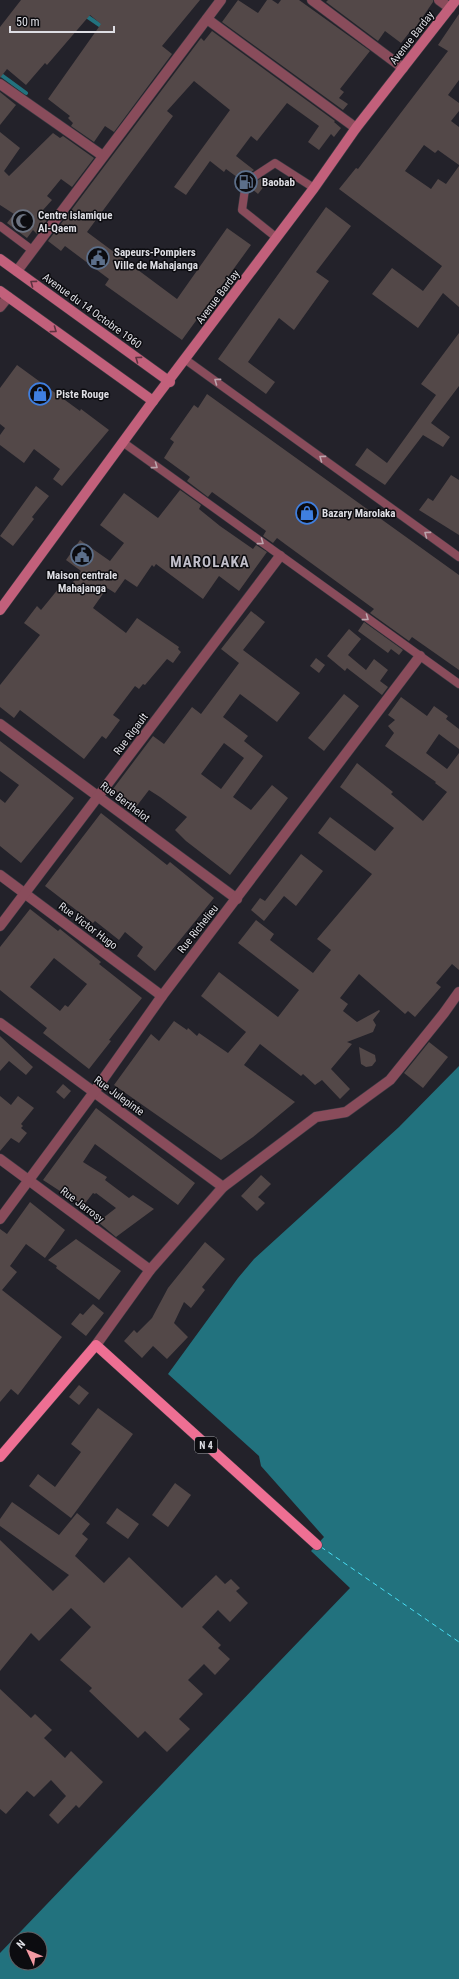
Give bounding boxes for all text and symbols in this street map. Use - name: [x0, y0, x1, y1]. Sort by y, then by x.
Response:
- scale bar: [10, 8, 114, 34]
- street label: Avenue Barday: [387, 8, 437, 67]
- text: 50 m: [16, 15, 40, 29]
- fuel station icon: Baobab: [233, 169, 259, 195]
- place label: Baobab: [262, 176, 295, 189]
- mosque icon: Centre islamique Al-Qaem: [10, 208, 36, 234]
- place label: Centre islamique Al-Qaem: [38, 209, 112, 235]
- public building icon: Sapeurs-Pompiers Ville de Mahajanga: [85, 245, 111, 271]
- place label: Sapeurs-Pompiers Ville de Mahajanga: [114, 246, 198, 272]
- street label: Avenue Barday: [194, 267, 243, 326]
- street label: Avenue du 14 Octobre 1960: [40, 271, 144, 351]
- one-way arrow: [30, 280, 37, 287]
- one-way arrow: [50, 326, 57, 333]
- one-way arrow: [136, 357, 143, 364]
- one-way arrow: [214, 379, 221, 386]
- shop icon: Piste Rouge: [27, 381, 53, 407]
- place label: Piste Rouge: [56, 388, 109, 401]
- one-way arrow: [319, 455, 326, 462]
- one-way arrow: [151, 461, 158, 468]
- shop icon: Bazary Marolaka: [294, 500, 320, 526]
- place label: Bazary Marolaka: [322, 507, 396, 520]
- one-way arrow: [425, 532, 432, 539]
- one-way arrow: [256, 537, 263, 544]
- public building icon: Maison centrale Mahajanga: [69, 542, 95, 568]
- district label: MAROLAKA: [170, 553, 250, 571]
- place label: Maison centrale Mahajanga: [47, 569, 117, 595]
- one-way arrow: [362, 613, 369, 620]
- street label: Rue Rigault: [111, 711, 151, 757]
- street label: Rue Berthelot: [98, 779, 152, 825]
- street label: Rue Victor Hugo: [56, 900, 120, 953]
- street label: Rue Richelieu: [175, 902, 221, 956]
- street label: Rue Julepinte: [91, 1073, 147, 1119]
- street label: Rue Jarrosy: [58, 1184, 107, 1226]
- road number: N 4: [195, 1437, 217, 1453]
- north arrow: [8, 1931, 48, 1971]
- text: N: [14, 1937, 28, 1951]

